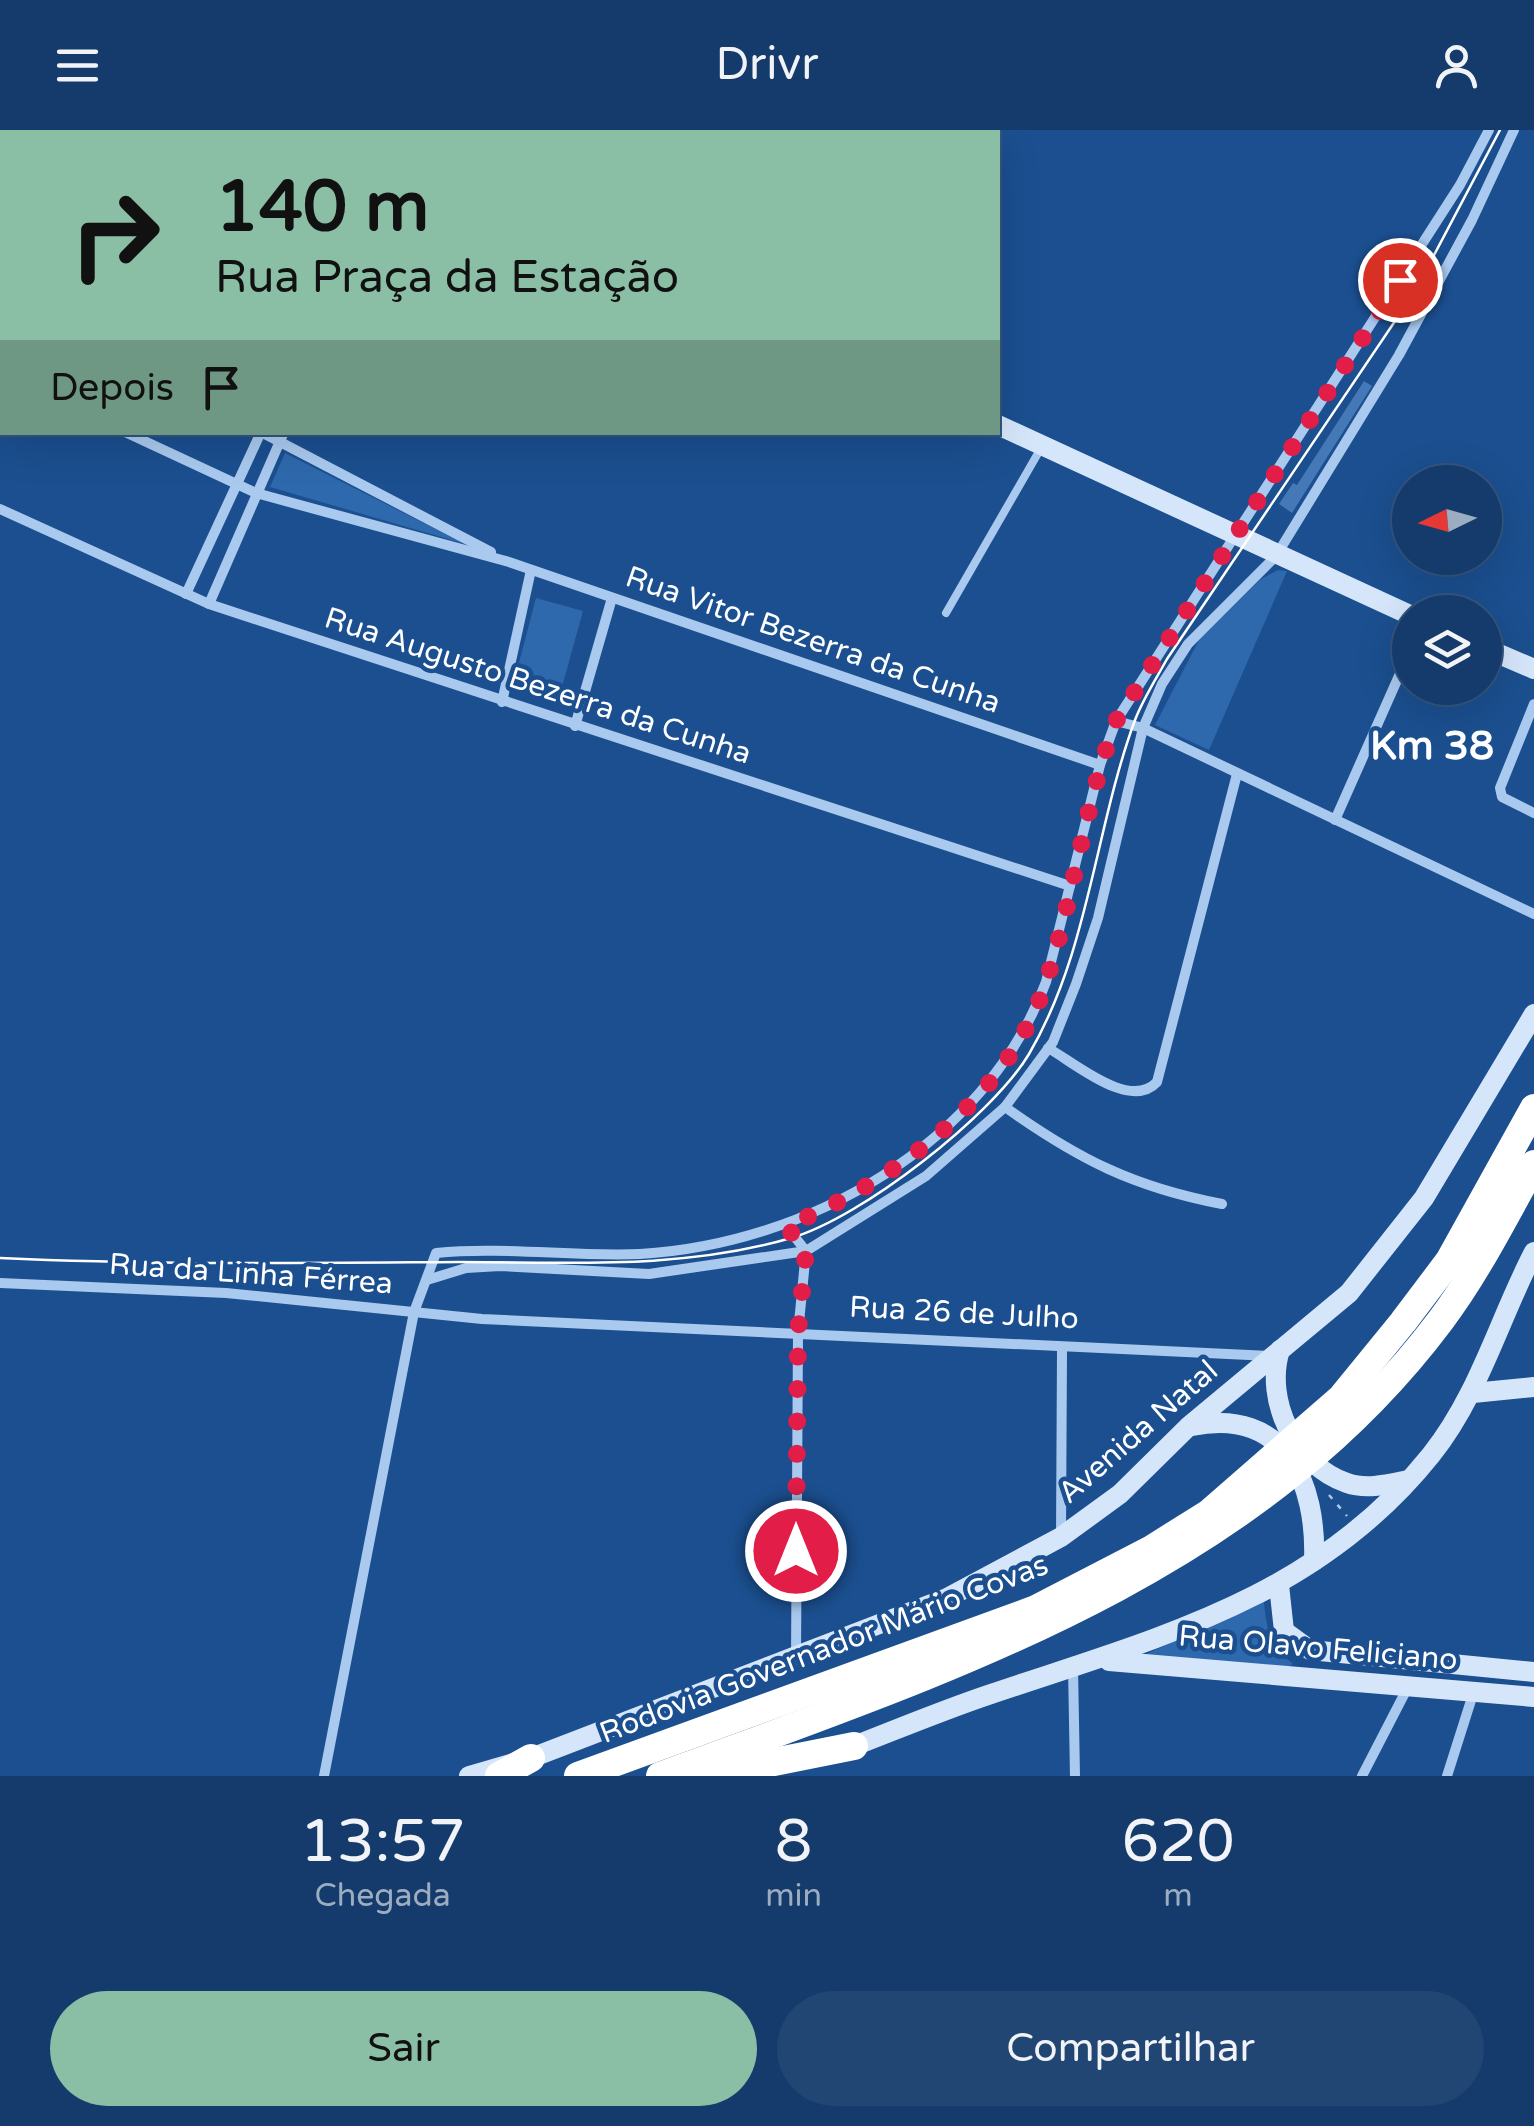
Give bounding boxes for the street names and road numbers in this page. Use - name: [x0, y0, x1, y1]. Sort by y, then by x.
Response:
- street label: Rua Vitor Bezerra da Cunha: [621, 558, 1005, 722]
- street label: Rua Augusto Bezerra da Cunha: [320, 599, 756, 773]
- street label: Rua da Linha Férrea: [108, 1246, 394, 1302]
- street label: Rua 26 de Julho: [848, 1289, 1080, 1337]
- street label: Avenida Natal: [1051, 1353, 1225, 1511]
- street label: Rodovia Governador Mário Covas: [595, 1546, 1053, 1752]
- street label: Rua Olavo Feliciano: [1177, 1617, 1459, 1679]

